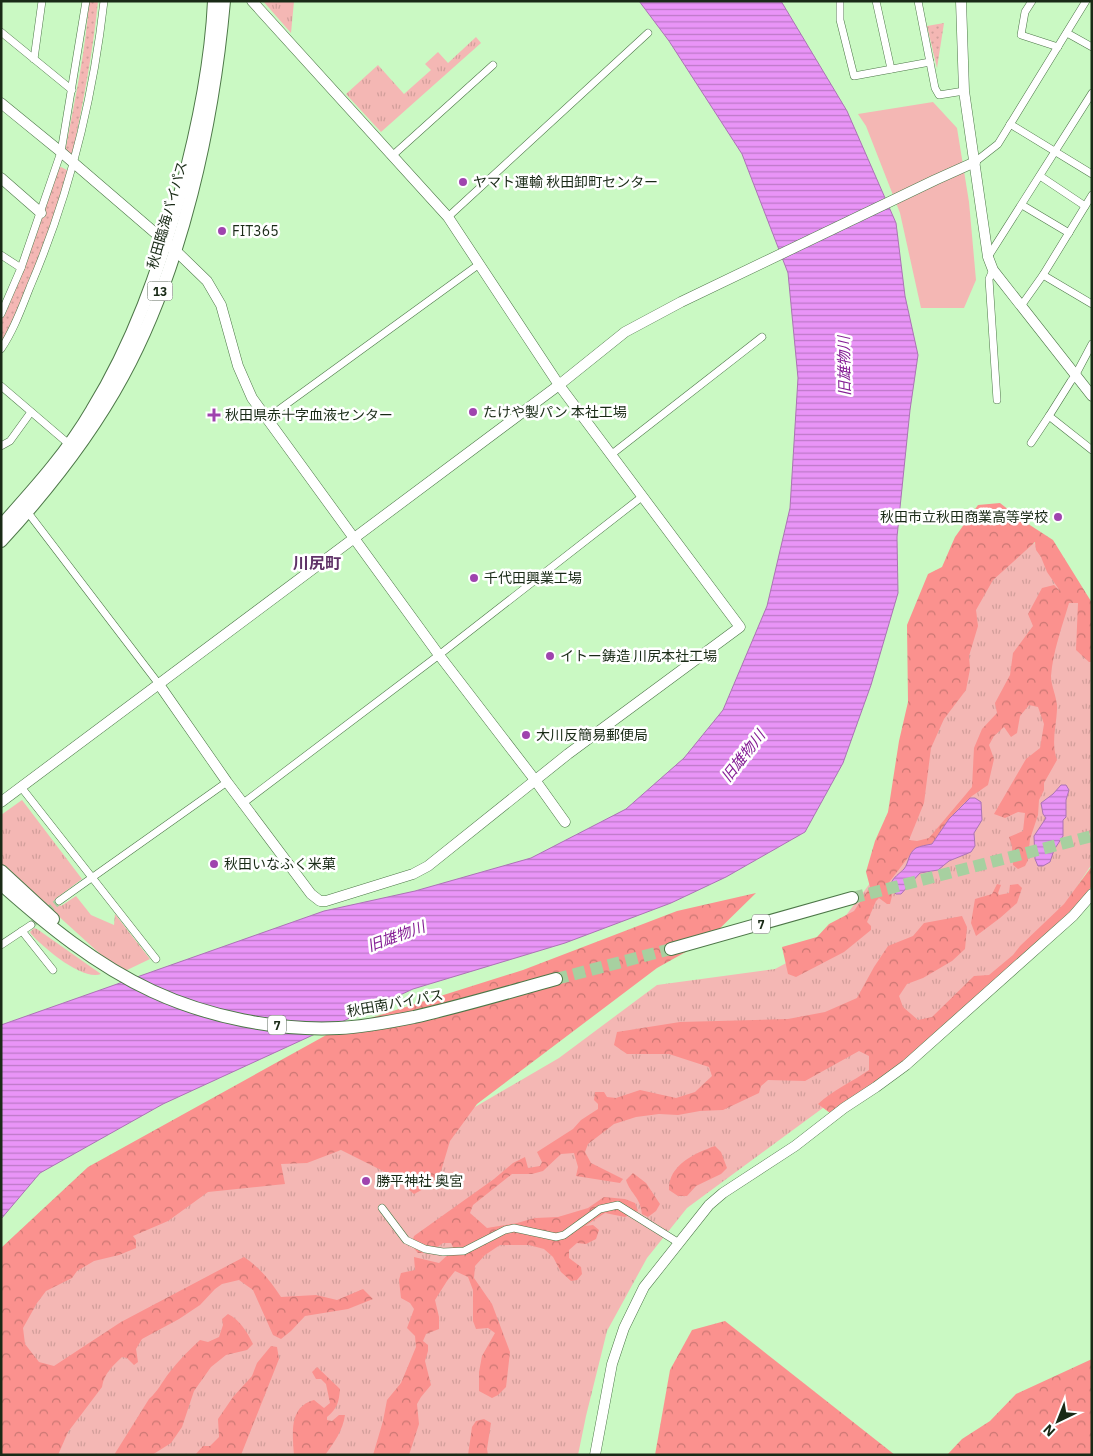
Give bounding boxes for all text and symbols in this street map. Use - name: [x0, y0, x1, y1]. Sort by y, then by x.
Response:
- street label: 秋田臨海バイパス: [143, 159, 191, 271]
- place label: ヤマト運輸 秋田卸町センター: [473, 173, 658, 191]
- marker: ヤマト運輸 秋田卸町センター: [457, 176, 469, 188]
- place label: FIT365: [232, 222, 279, 240]
- marker: FIT365: [216, 225, 228, 237]
- road number: 13: [148, 282, 172, 300]
- water label: 旧雄物川: [834, 334, 854, 396]
- place label: たけや製パン 本社工場: [483, 403, 627, 421]
- place label: 秋田県赤十字血液センター: [225, 406, 393, 424]
- marker: たけや製パン 本社工場: [467, 406, 479, 418]
- marker: 秋田県赤十字血液センター: [207, 408, 221, 422]
- place label: 秋田市立秋田商業高等学校: [880, 508, 1048, 526]
- marker: 秋田市立秋田商業高等学校: [1052, 511, 1064, 523]
- district label: 川尻町: [293, 553, 341, 573]
- place label: 千代田興業工場: [484, 569, 582, 587]
- marker: 千代田興業工場: [468, 572, 480, 584]
- place label: イトー鋳造 川尻本社工場: [560, 647, 717, 665]
- marker: イトー鋳造 川尻本社工場: [544, 650, 556, 662]
- water label: 旧雄物川: [717, 725, 770, 785]
- place label: 大川反簡易郵便局: [536, 726, 648, 744]
- marker: 大川反簡易郵便局: [520, 729, 532, 741]
- place label: 秋田いなふく米菓: [224, 855, 336, 873]
- marker: 秋田いなふく米菓: [208, 858, 220, 870]
- road number: 7: [752, 914, 770, 934]
- water label: 旧雄物川: [365, 916, 429, 955]
- street label: 秋田南バイパス: [345, 986, 445, 1020]
- road number: 7: [268, 1016, 286, 1034]
- place label: 勝平神社 奥宮: [376, 1172, 463, 1190]
- marker: 勝平神社 奥宮: [360, 1175, 372, 1187]
- north arrow: [1033, 1396, 1083, 1446]
- text: N: [1039, 1420, 1059, 1441]

